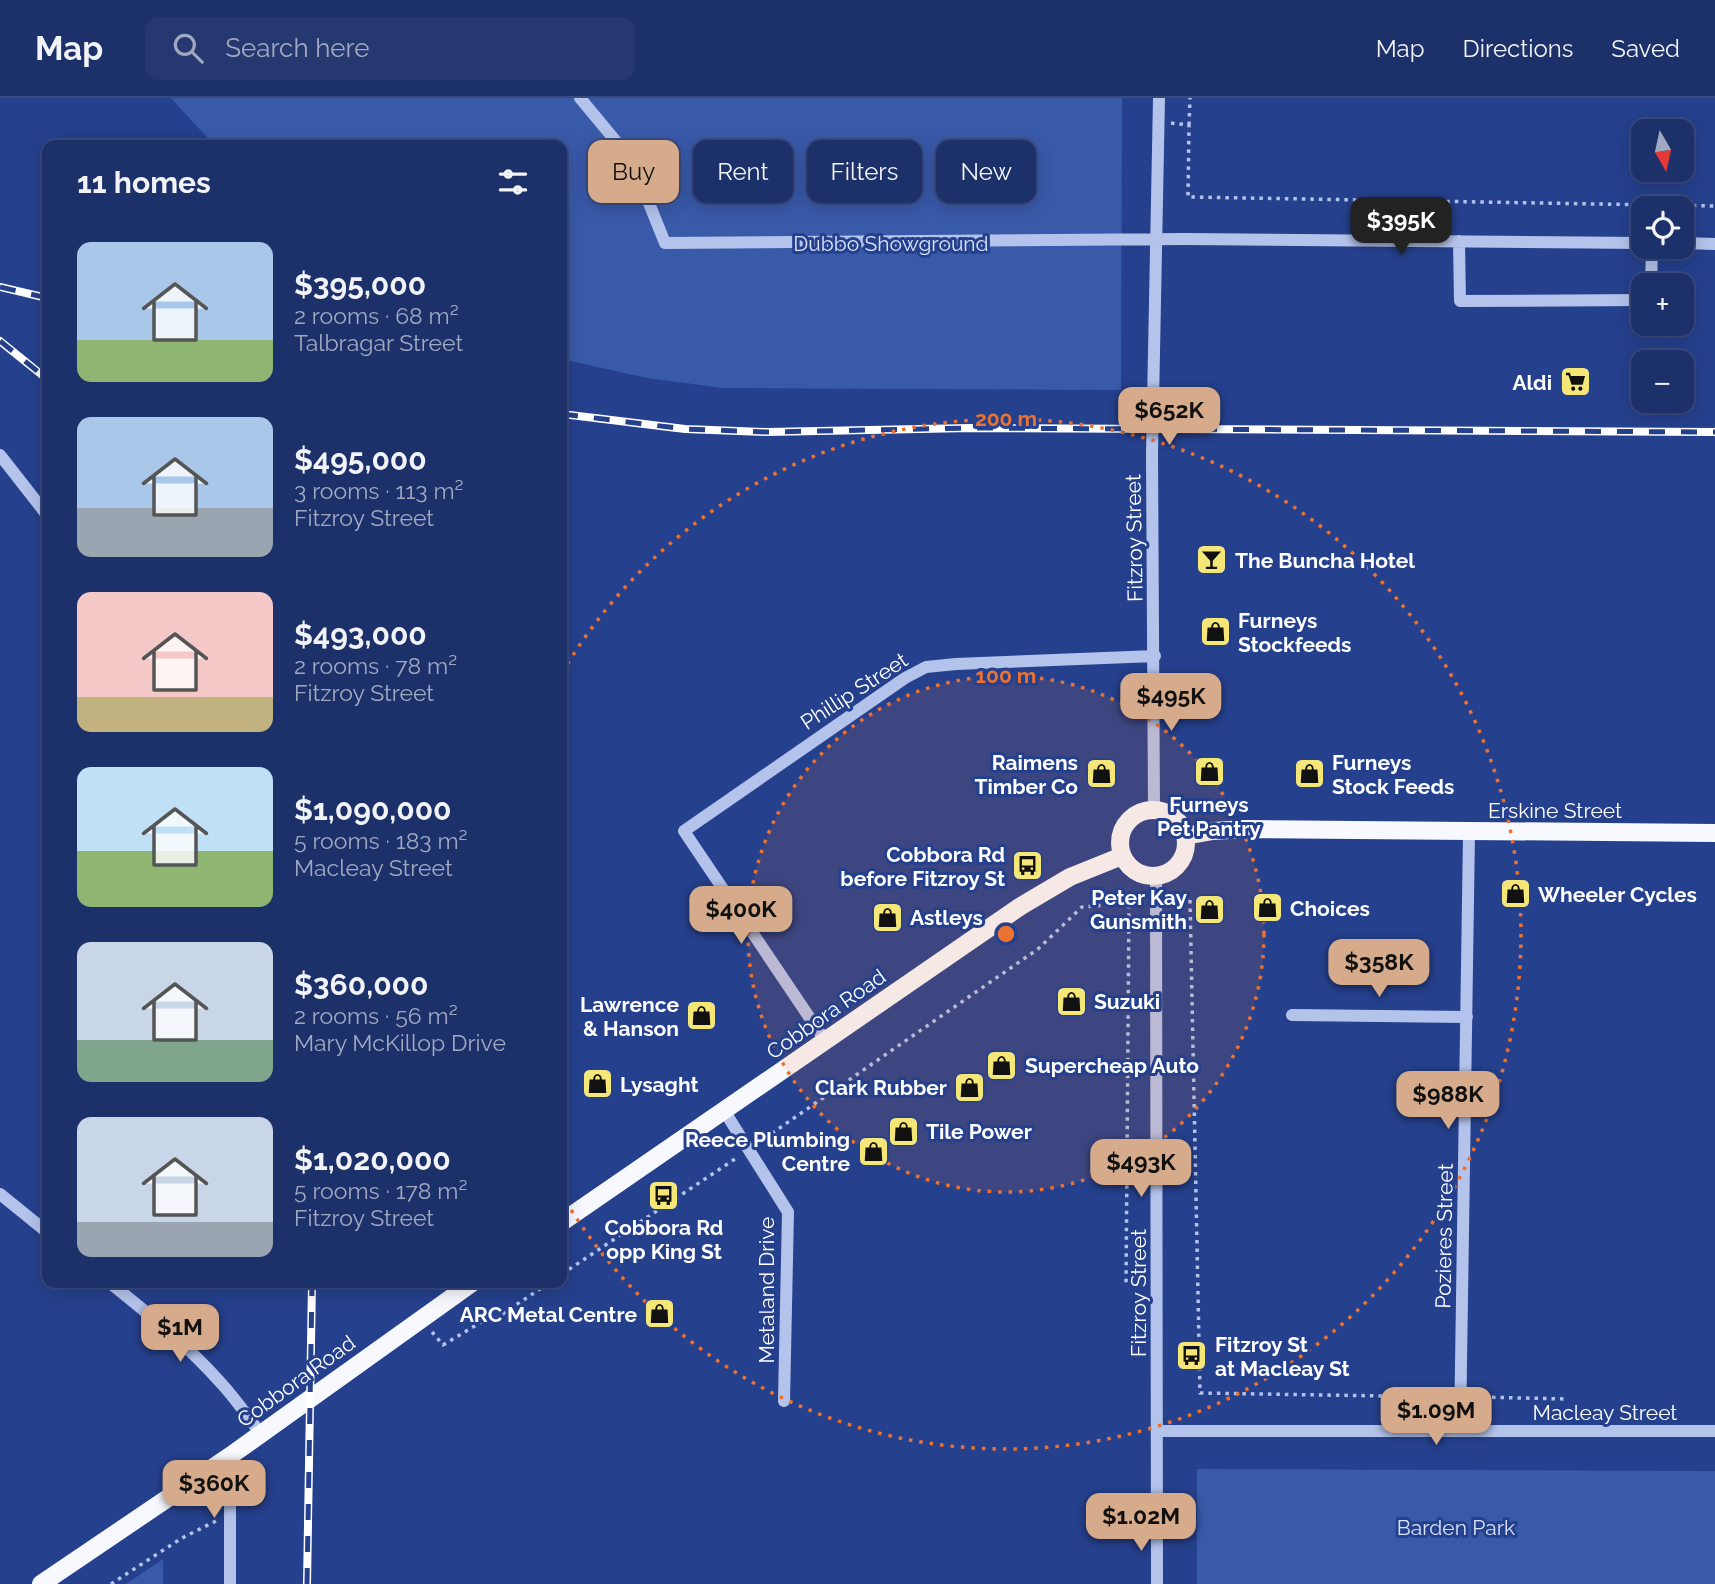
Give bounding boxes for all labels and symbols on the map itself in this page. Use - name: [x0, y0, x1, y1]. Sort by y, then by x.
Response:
- north arrow: [1631, 119, 1694, 182]
- pin: $395K: [1352, 198, 1450, 257]
- park label: Dubbo Showground: [793, 231, 989, 256]
- supermarket icon: Aldi: [1558, 365, 1592, 399]
- place label: Aldi: [1512, 370, 1552, 395]
- pin: $652K: [1120, 388, 1218, 447]
- text: 200 m: [975, 406, 1037, 431]
- street label: Fitzroy Street: [1120, 474, 1148, 602]
- bar icon: The Buncha Hotel: [1195, 543, 1229, 577]
- place label: The Buncha Hotel: [1235, 548, 1415, 573]
- place label: Furneys Stockfeeds: [1238, 608, 1352, 657]
- shop icon: Furneys Stockfeeds: [1198, 615, 1232, 649]
- street label: Phillip Street: [796, 647, 912, 735]
- text: 100 m: [976, 663, 1036, 688]
- pin: $495K: [1122, 674, 1220, 733]
- place label: Raimens Timber Co: [974, 750, 1078, 799]
- place label: Furneys Stock Feeds: [1332, 750, 1454, 799]
- shop icon: Furneys Pet Pantry: [1192, 755, 1226, 789]
- shop icon: Raimens Timber Co: [1084, 757, 1118, 791]
- shop icon: Furneys Stock Feeds: [1292, 757, 1326, 791]
- place label: Furneys Pet Pantry: [1157, 792, 1261, 841]
- street label: Erskine Street: [1488, 798, 1622, 823]
- place label: Cobbora Rd before Fitzroy St: [840, 842, 1005, 891]
- bus stop icon: Cobbora Rd before Fitzroy St: [1011, 849, 1045, 883]
- shop icon: Wheeler Cycles: [1498, 877, 1532, 911]
- place label: Wheeler Cycles: [1538, 882, 1697, 907]
- place label: Peter Kay Gunsmith: [1090, 885, 1187, 934]
- pin: $400K: [692, 886, 790, 946]
- shop icon: Choices: [1250, 891, 1284, 925]
- shop icon: Peter Kay Gunsmith: [1193, 892, 1227, 926]
- place label: Choices: [1290, 896, 1370, 921]
- shop icon: Astleys: [870, 900, 904, 934]
- place label: Astleys: [910, 905, 983, 930]
- centre of rings: [994, 922, 1018, 946]
- pin: $358K: [1330, 940, 1428, 999]
- street label: Cobbora Road: [762, 964, 890, 1064]
- shop icon: Suzuki: [1054, 984, 1088, 1018]
- place label: Suzuki: [1094, 989, 1160, 1014]
- place label: Lawrence & Hanson: [580, 992, 679, 1041]
- shop icon: Lawrence & Hanson: [685, 999, 719, 1033]
- shop icon: Supercheap Auto: [985, 1048, 1019, 1082]
- place label: Supercheap Auto: [1025, 1053, 1199, 1078]
- shop icon: Lysaght: [580, 1067, 614, 1101]
- shop icon: Clark Rubber: [953, 1070, 987, 1104]
- place label: Lysaght: [620, 1072, 699, 1097]
- pin: $988K: [1399, 1072, 1497, 1131]
- place label: Clark Rubber: [815, 1075, 947, 1100]
- shop icon: Tile Power: [886, 1114, 920, 1148]
- place label: Tile Power: [926, 1119, 1032, 1144]
- place label: Reece Plumbing Centre: [685, 1127, 850, 1176]
- shop icon: Reece Plumbing Centre: [856, 1134, 890, 1168]
- pin: $493K: [1092, 1140, 1190, 1199]
- street label: Pozieres Street: [1430, 1163, 1458, 1309]
- bus stop icon: Cobbora Rd opp King St: [647, 1178, 681, 1212]
- place label: Cobbora Rd opp King St: [605, 1215, 723, 1264]
- street label: Metaland Drive: [754, 1217, 779, 1363]
- street label: Fitzroy Street: [1126, 1229, 1151, 1357]
- shop icon: ARC Metal Centre: [643, 1297, 677, 1331]
- place label: ARC Metal Centre: [460, 1302, 637, 1327]
- pin: $1M: [146, 1304, 214, 1364]
- street label: Cobbora Road: [232, 1330, 360, 1432]
- place label: Fitzroy St at Macleay St: [1215, 1332, 1350, 1381]
- bus stop icon: Fitzroy St at Macleay St: [1175, 1339, 1209, 1373]
- pin: $1.09M: [1379, 1388, 1493, 1447]
- street label: Macleay Street: [1533, 1400, 1677, 1425]
- pin: $360K: [165, 1460, 263, 1520]
- pin: $1.02M: [1084, 1494, 1198, 1553]
- park label: Barden Park: [1397, 1515, 1515, 1540]

